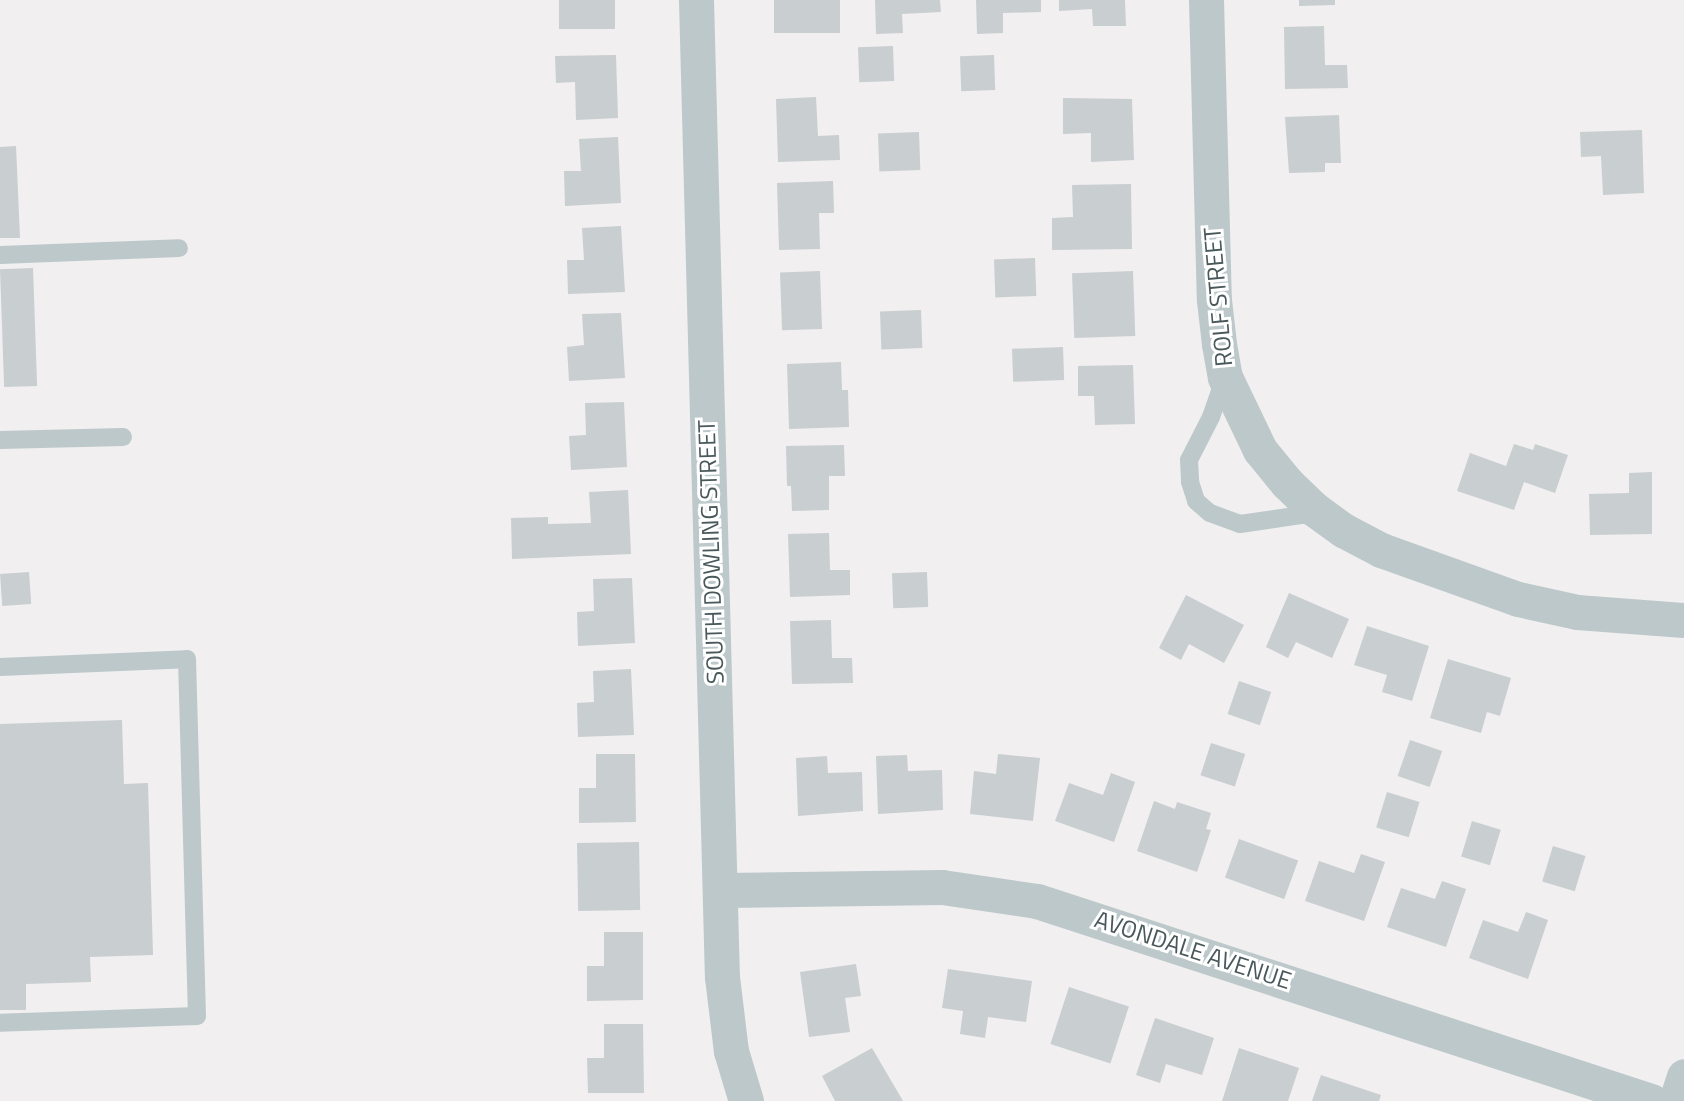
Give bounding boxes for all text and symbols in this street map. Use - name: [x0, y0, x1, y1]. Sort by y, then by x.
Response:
- street label: ROLF STREET: [1198, 226, 1238, 368]
- street label: SOUTH DOWLING STREET: [692, 419, 730, 685]
- street label: AVONDALE AVENUE: [1091, 905, 1295, 995]

